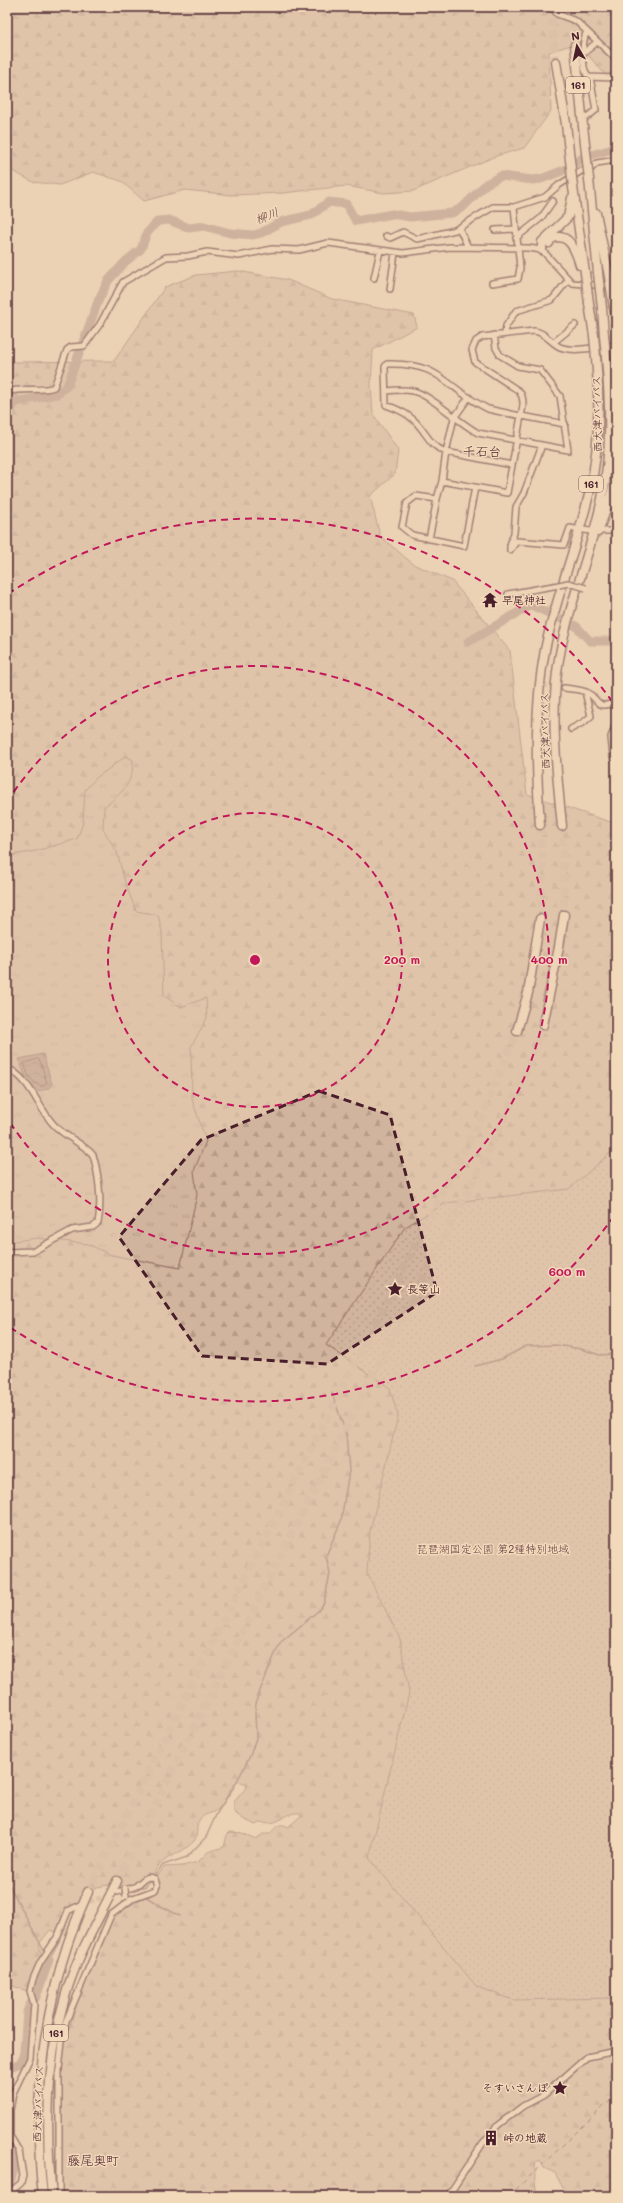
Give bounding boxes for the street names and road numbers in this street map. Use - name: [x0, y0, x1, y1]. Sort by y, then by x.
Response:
- road number: 161: [566, 77, 590, 93]
- street label: 西大津バイパス: [588, 375, 605, 453]
- road number: 161: [579, 476, 603, 492]
- street label: 西大津バイパス: [536, 692, 553, 770]
- road number: 161: [44, 2025, 68, 2041]
- street label: 西大津バイパス: [29, 2065, 46, 2143]

